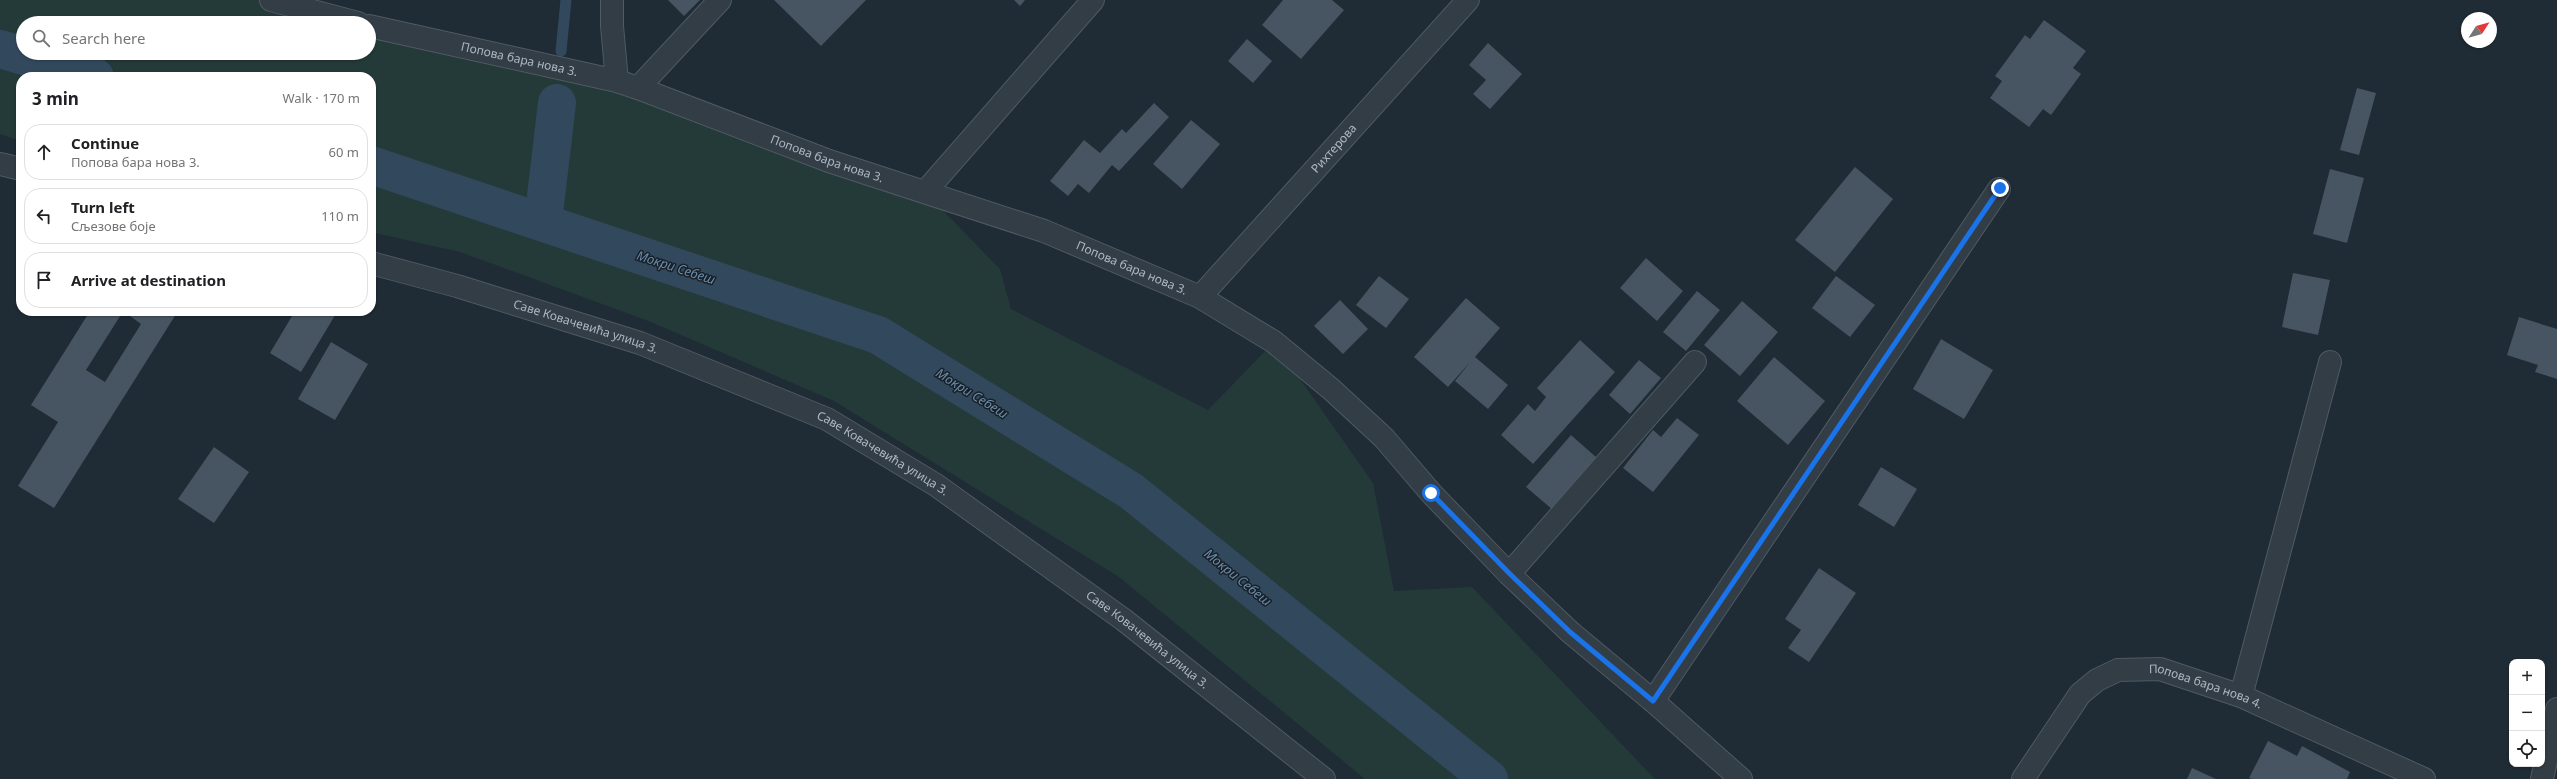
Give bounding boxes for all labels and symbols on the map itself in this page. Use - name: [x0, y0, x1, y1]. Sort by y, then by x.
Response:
- north arrow: [2461, 12, 2497, 48]
- street label: Попова бара нова 3.: [459, 38, 579, 80]
- street label: Рихтерова: [1307, 120, 1360, 176]
- street label: Попова бара нова 3.: [768, 130, 886, 186]
- route end: [1991, 179, 2009, 197]
- street label: Попова бара нова 3.: [1074, 237, 1190, 299]
- water label: Мокри Себеш: [634, 246, 718, 288]
- street label: Саве Ковачевића улица 3.: [511, 295, 661, 358]
- water label: Мокри Себеш: [933, 364, 1011, 422]
- street label: Саве Ковачевића улица 3.: [815, 407, 952, 499]
- route start: [1422, 484, 1440, 502]
- water label: Мокри Себеш: [1201, 544, 1275, 610]
- street label: Саве Ковачевића улица 3.: [1083, 586, 1213, 692]
- street label: Попова бара нова 4.: [2149, 660, 2265, 713]

